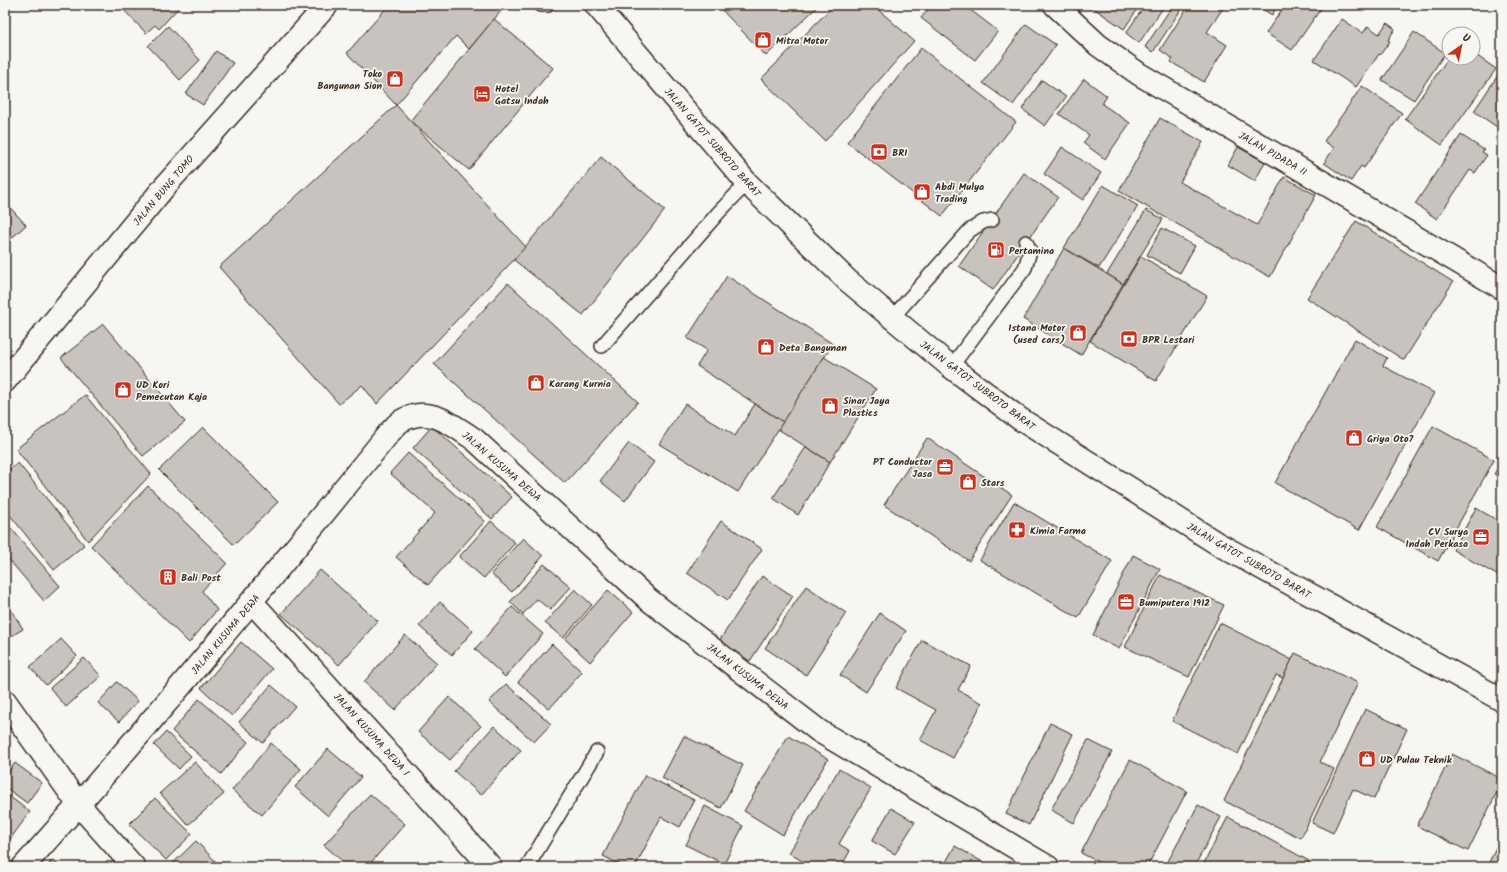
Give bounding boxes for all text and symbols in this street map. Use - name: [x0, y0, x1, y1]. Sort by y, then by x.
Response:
- north arrow: [1441, 26, 1481, 66]
- text: U: [1458, 29, 1474, 48]
- shop icon: Mitra Motor: [753, 30, 773, 50]
- place label: Mitra Motor: [776, 33, 828, 49]
- place label: Toko Bangunan Sion: [317, 66, 382, 94]
- shop icon: Toko Bangunan Sion: [385, 69, 405, 89]
- place label: Hotel Gatsu Indah: [495, 81, 549, 109]
- hotel icon: Hotel Gatsu Indah: [472, 84, 492, 104]
- street label: JALAN GATOT SUBROTO BARAT: [660, 84, 766, 202]
- street label: JALAN PIDADA II: [1235, 128, 1310, 180]
- bank icon: BRI: [869, 142, 889, 162]
- place label: BRI: [892, 145, 907, 161]
- street label: JALAN BUNG TOMO: [129, 152, 198, 229]
- place label: Abdi Mulya Trading: [935, 179, 984, 207]
- shop icon: Abdi Mulya Trading: [912, 182, 932, 202]
- fuel station icon: Pertamina: [986, 240, 1006, 260]
- place label: Pertamina: [1009, 243, 1054, 259]
- place label: Istana Motor (used cars): [1008, 320, 1065, 348]
- shop icon: Istana Motor (used cars): [1068, 323, 1088, 343]
- bank icon: BPR Lestari: [1119, 329, 1139, 349]
- place label: BPR Lestari: [1142, 332, 1195, 348]
- shop icon: Deta Bangunan: [756, 337, 776, 357]
- street label: JALAN GATOT SUBROTO BARAT: [916, 337, 1040, 436]
- place label: Deta Bangunan: [779, 340, 847, 356]
- shop icon: Karang Kurnia: [526, 373, 546, 393]
- place label: Karang Kurnia: [549, 376, 611, 392]
- place label: UD Kori Pemecutan Kaja: [136, 377, 207, 405]
- shop icon: UD Kori Pemecutan Kaja: [113, 380, 133, 400]
- place label: Sinar Jaya Plastics: [843, 393, 890, 421]
- shop icon: Sinar Jaya Plastics: [820, 396, 840, 416]
- street label: JALAN KUSUMA DEWA: [458, 428, 544, 506]
- shop icon: Griya Oto7: [1344, 428, 1364, 448]
- place label: Griya Oto7: [1367, 431, 1414, 447]
- place label: PT Conductor Jasa: [873, 454, 932, 482]
- office icon: PT Conductor Jasa: [935, 457, 955, 477]
- shop icon: Stars: [958, 472, 978, 492]
- place label: Stars: [981, 475, 1005, 491]
- street label: JALAN GATOT SUBROTO BARAT: [1183, 519, 1315, 604]
- pharmacy icon: Kimia Farma: [1007, 520, 1027, 540]
- place label: Kimia Farma: [1030, 523, 1086, 539]
- place label: CV Surya Indah Perkasa: [1406, 524, 1468, 552]
- office icon: CV Surya Indah Perkasa: [1471, 527, 1491, 547]
- building icon: Bali Post: [158, 567, 178, 587]
- place label: Bali Post: [181, 570, 221, 586]
- street label: JALAN KUSUMA DEWA: [187, 591, 264, 678]
- office icon: Bumiputera 1912: [1116, 592, 1136, 612]
- place label: Bumiputera 1912: [1139, 595, 1210, 611]
- street label: JALAN KUSUMA DEWA: [703, 640, 792, 714]
- street label: JALAN KUSUMA DEWA I: [329, 689, 413, 780]
- shop icon: UD Pulau Teknik: [1357, 749, 1377, 769]
- place label: UD Pulau Teknik: [1380, 752, 1453, 768]

